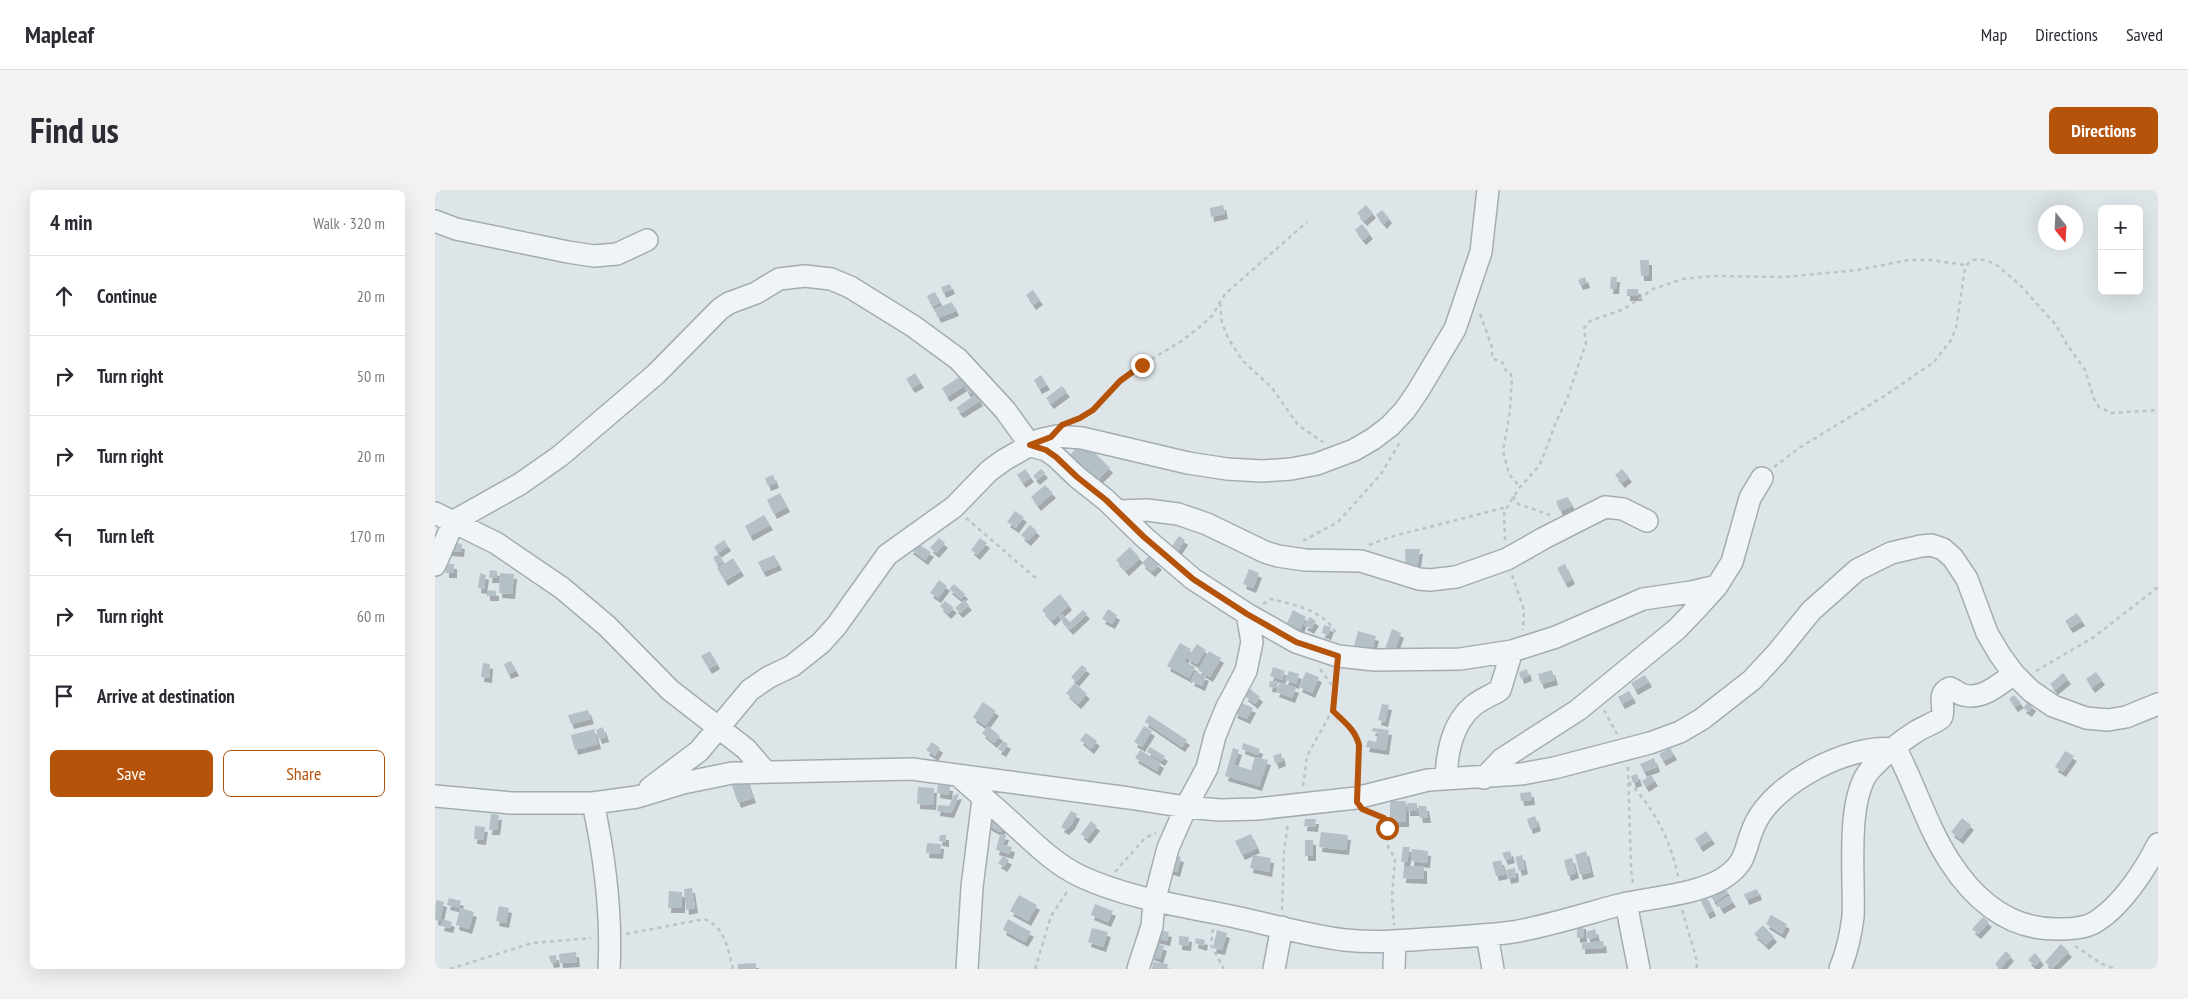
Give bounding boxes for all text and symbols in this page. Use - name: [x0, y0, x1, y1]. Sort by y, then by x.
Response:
- text: Mapleaf: [25, 19, 94, 50]
- text: Map: [1981, 23, 2007, 46]
- text: Directions: [2035, 23, 2098, 46]
- text: Saved: [2126, 23, 2163, 46]
- text: Find us: [30, 107, 119, 153]
- button: Directions: [2049, 107, 2158, 154]
- north arrow: [2038, 205, 2083, 250]
- map controls: [2098, 205, 2143, 295]
- button: +: [2098, 205, 2143, 250]
- text: 4 min: [50, 209, 92, 236]
- text: Walk · 320 m: [313, 213, 385, 233]
- button: −: [2098, 250, 2143, 295]
- icon: ahead: [50, 282, 78, 310]
- text: Continue: [97, 284, 157, 308]
- text: 20 m: [357, 286, 385, 306]
- route end: [1131, 354, 1154, 377]
- icon: right: [50, 362, 78, 390]
- text: Turn right: [97, 364, 163, 388]
- text: 50 m: [357, 366, 385, 386]
- icon: right: [50, 442, 78, 470]
- text: Turn right: [97, 444, 163, 468]
- text: 20 m: [357, 446, 385, 466]
- icon: left: [50, 522, 78, 550]
- text: Turn left: [97, 524, 154, 548]
- text: 170 m: [350, 526, 385, 546]
- icon: right: [50, 602, 78, 630]
- text: Turn right: [97, 604, 163, 628]
- text: 60 m: [357, 606, 385, 626]
- icon: arrive: [50, 682, 78, 710]
- text: Arrive at destination: [97, 684, 235, 708]
- button: Save: [50, 750, 213, 797]
- button: Share: [223, 750, 385, 797]
- route start: [1376, 817, 1399, 840]

